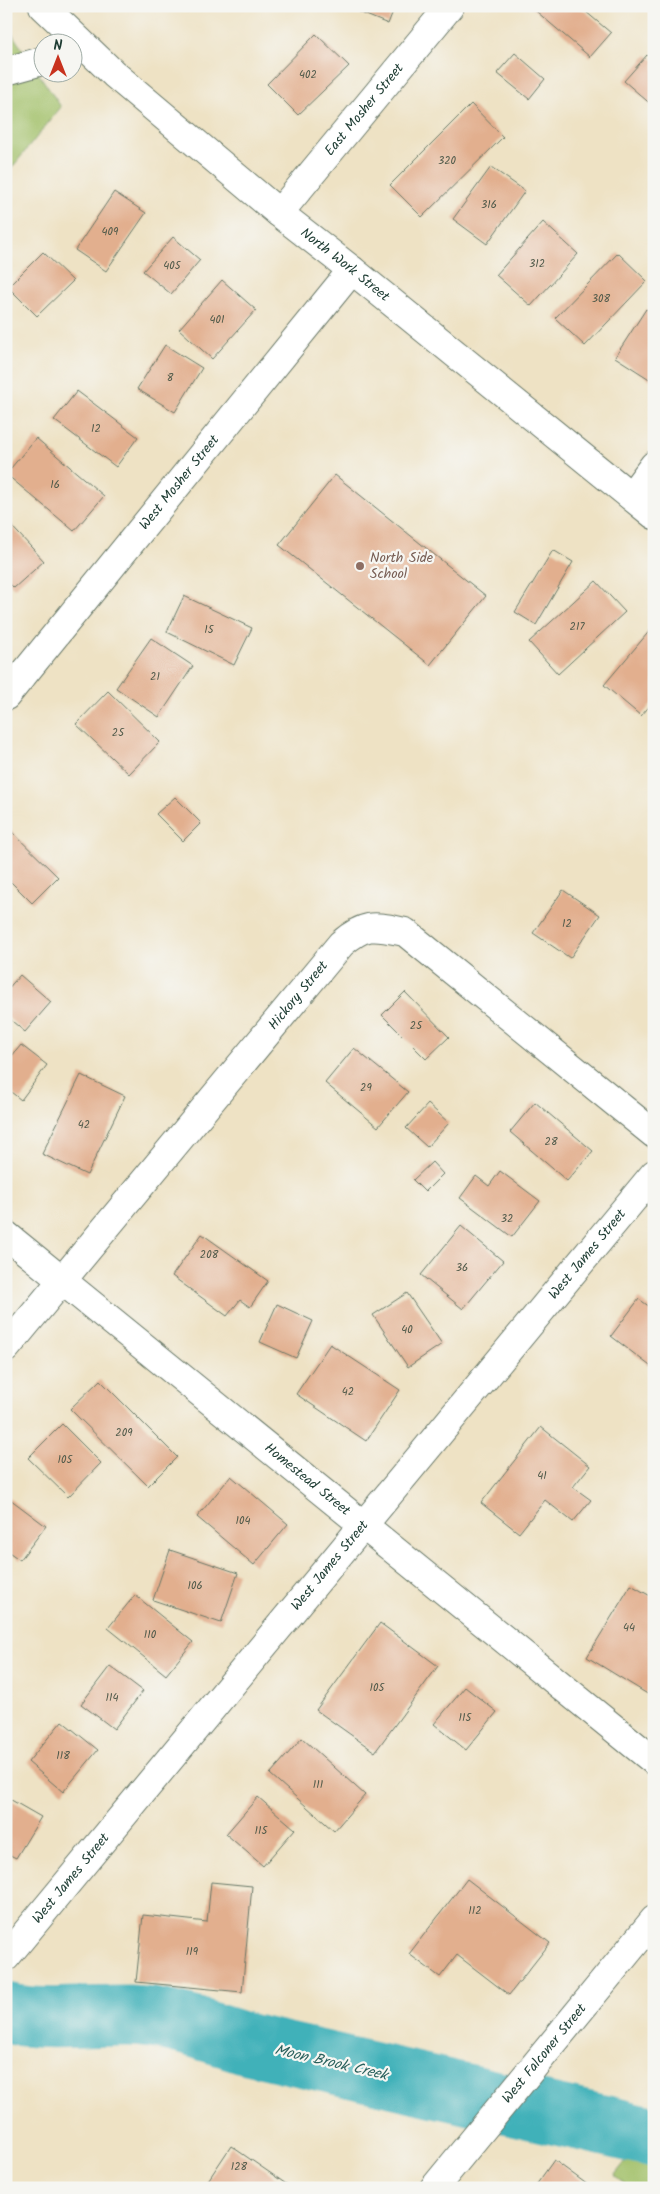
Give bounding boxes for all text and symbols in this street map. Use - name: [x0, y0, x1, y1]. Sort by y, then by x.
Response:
- north arrow: [32, 32, 82, 82]
- text: N: [54, 35, 63, 57]
- street label: East Mosher Street: [319, 58, 410, 161]
- house number: 402: [299, 66, 317, 84]
- house number: 320: [438, 152, 457, 170]
- house number: 316: [481, 196, 497, 214]
- house number: 409: [102, 223, 119, 241]
- street label: North Work Street: [296, 223, 395, 308]
- house number: 312: [529, 255, 545, 273]
- house number: 405: [163, 257, 182, 275]
- house number: 308: [592, 290, 611, 308]
- house number: 401: [209, 311, 225, 329]
- house number: 8: [167, 369, 174, 387]
- house number: 12: [91, 420, 101, 438]
- street label: West Mosher Street: [134, 430, 225, 535]
- house number: 16: [50, 476, 60, 494]
- place label: North Side School: [370, 547, 434, 585]
- marker: North Side School: [354, 560, 366, 572]
- house number: 217: [570, 618, 585, 636]
- house number: 15: [204, 621, 215, 639]
- house number: 21: [150, 668, 160, 686]
- house number: 25: [112, 724, 125, 742]
- house number: 12: [562, 915, 572, 933]
- street label: Hickory Street: [263, 956, 334, 1035]
- house number: 25: [410, 1017, 423, 1035]
- house number: 29: [360, 1079, 373, 1097]
- house number: 42: [78, 1116, 90, 1134]
- house number: 28: [544, 1133, 558, 1151]
- street label: West James Street: [543, 1204, 632, 1305]
- house number: 32: [501, 1210, 513, 1228]
- house number: 208: [200, 1246, 219, 1264]
- house number: 36: [456, 1259, 468, 1277]
- house number: 40: [401, 1321, 413, 1339]
- house number: 42: [342, 1383, 354, 1401]
- house number: 209: [115, 1424, 133, 1442]
- street label: Homestead Street: [259, 1438, 356, 1522]
- house number: 105: [58, 1451, 74, 1469]
- house number: 41: [537, 1467, 547, 1485]
- house number: 104: [235, 1512, 251, 1530]
- street label: West James Street: [286, 1515, 374, 1616]
- house number: 106: [187, 1577, 203, 1595]
- house number: 44: [623, 1619, 635, 1637]
- house number: 110: [144, 1626, 157, 1644]
- house number: 105: [370, 1679, 386, 1697]
- house number: 114: [106, 1689, 118, 1707]
- house number: 115: [459, 1709, 472, 1727]
- house number: 118: [56, 1747, 70, 1765]
- house number: 111: [313, 1776, 323, 1794]
- house number: 115: [255, 1822, 268, 1840]
- street label: West James Street: [27, 1828, 116, 1929]
- house number: 112: [468, 1902, 482, 1920]
- house number: 119: [186, 1943, 199, 1961]
- street label: West Falconer Street: [497, 1998, 593, 2108]
- water label: Moon Brook Creek: [272, 2038, 392, 2088]
- house number: 128: [231, 2158, 248, 2176]

